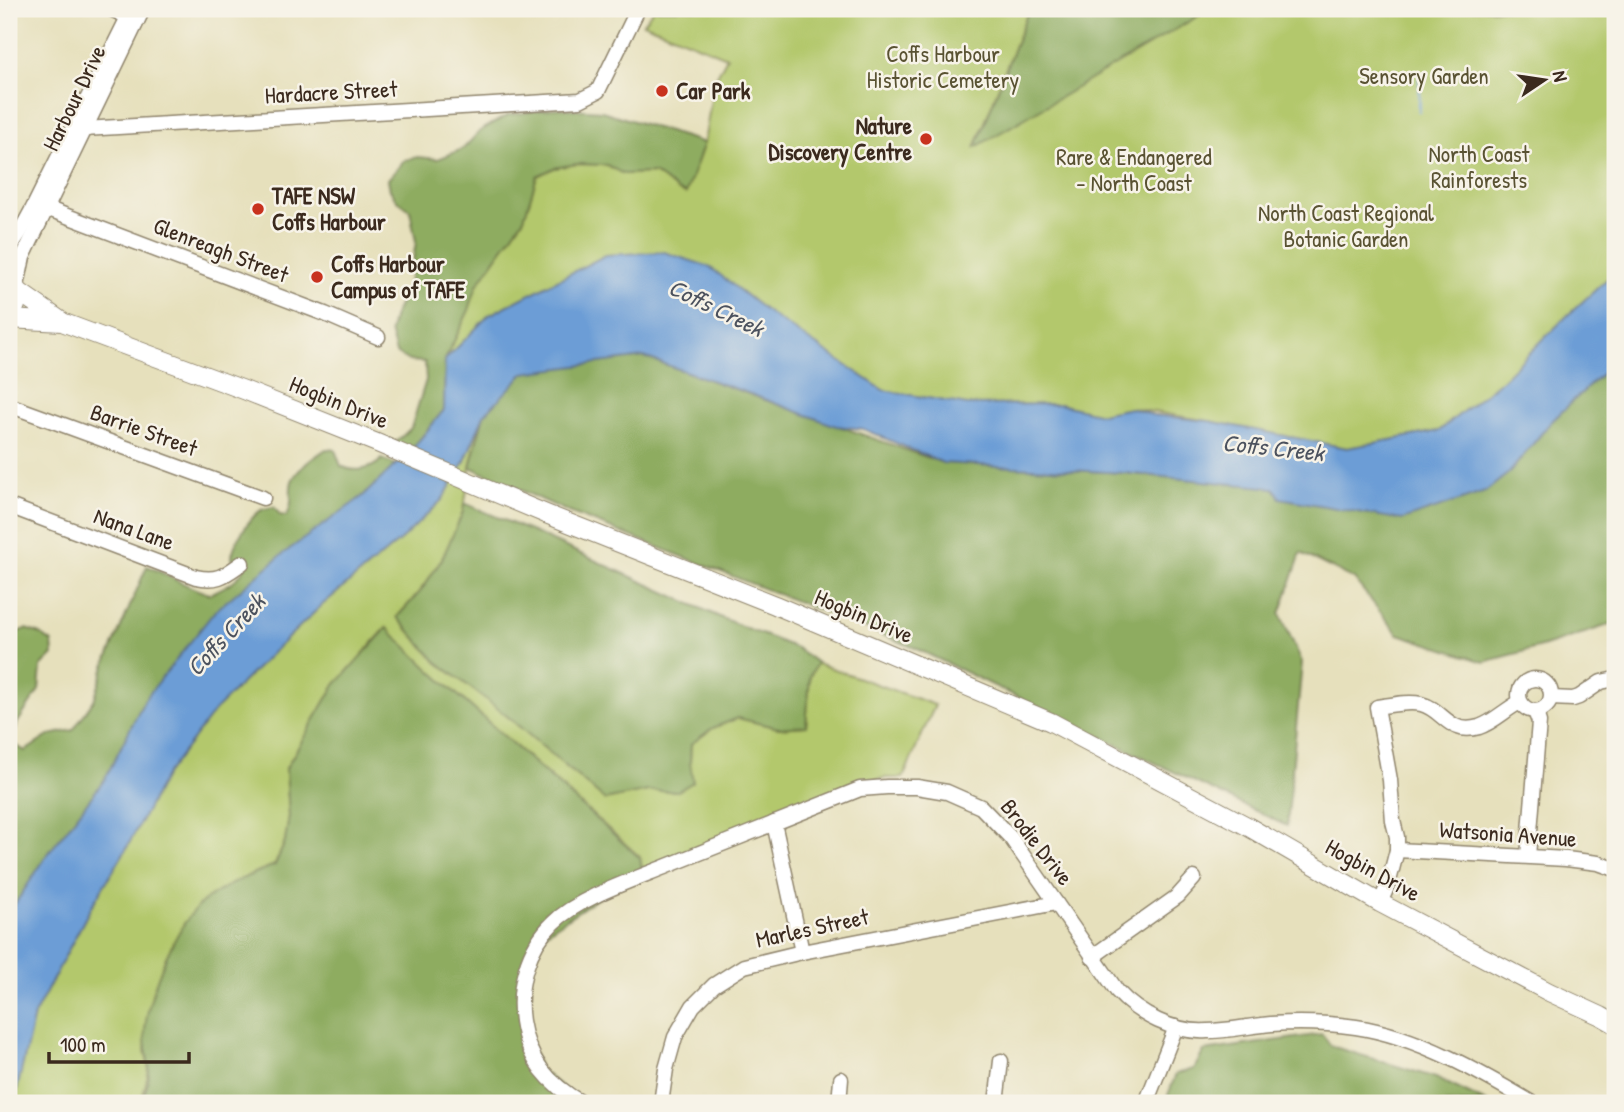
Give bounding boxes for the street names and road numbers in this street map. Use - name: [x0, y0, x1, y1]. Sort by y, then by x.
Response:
- street label: Harbour Drive: [35, 40, 112, 156]
- street label: Hardacre Street: [264, 73, 399, 110]
- street label: Glenreagh Street: [149, 210, 294, 290]
- street label: Hogbin Drive: [285, 368, 393, 435]
- street label: Barrie Street: [86, 396, 203, 464]
- street label: Nana Lane: [90, 500, 179, 557]
- street label: Hogbin Drive: [810, 581, 918, 650]
- street label: Brodie Drive: [994, 792, 1081, 891]
- street label: Watsonia Avenue: [1438, 813, 1578, 854]
- street label: Hogbin Drive: [1320, 831, 1426, 908]
- street label: Marles Street: [753, 900, 872, 955]

